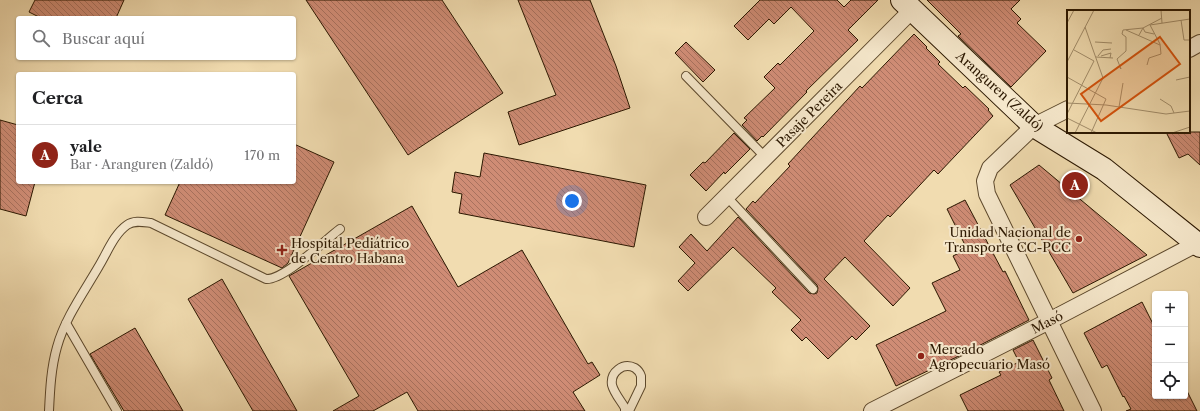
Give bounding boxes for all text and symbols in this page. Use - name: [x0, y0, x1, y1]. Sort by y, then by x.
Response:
- inset map: [1067, 10, 1190, 133]
- search box: [16, 16, 296, 60]
- icon: search: [30, 27, 52, 49]
- text: Buscar aquí: [62, 29, 145, 48]
- street label: Aranguren (Zaldó): [952, 47, 1047, 134]
- street label: Pasaje Pereira: [773, 78, 845, 150]
- text: Cerca: [32, 88, 83, 108]
- text: yale: [70, 137, 102, 156]
- text: A: [40, 147, 50, 163]
- text: 170 m: [244, 147, 280, 163]
- text: Bar · Aranguren (Zaldó): [70, 156, 213, 172]
- pin: A: [1062, 170, 1088, 200]
- your location: [562, 191, 582, 211]
- place label: Unidad Nacional de Transporte CC-PCC: [945, 224, 1071, 255]
- marker: Unidad Nacional de Transporte CC-PCC: [1074, 234, 1084, 244]
- place label: Hospital Pediátrico de Centro Habana: [291, 235, 409, 266]
- marker: Hospital Pediátrico de Centro Habana: [276, 244, 288, 256]
- map controls: [1152, 291, 1188, 399]
- button: +: [1152, 291, 1188, 327]
- street label: Masó: [1028, 307, 1066, 337]
- button: −: [1152, 327, 1188, 363]
- place label: Mercado Agropecuario Masó: [928, 341, 1050, 372]
- marker: Mercado Agropecuario Masó: [916, 351, 926, 361]
- button: locate: [1152, 363, 1188, 399]

